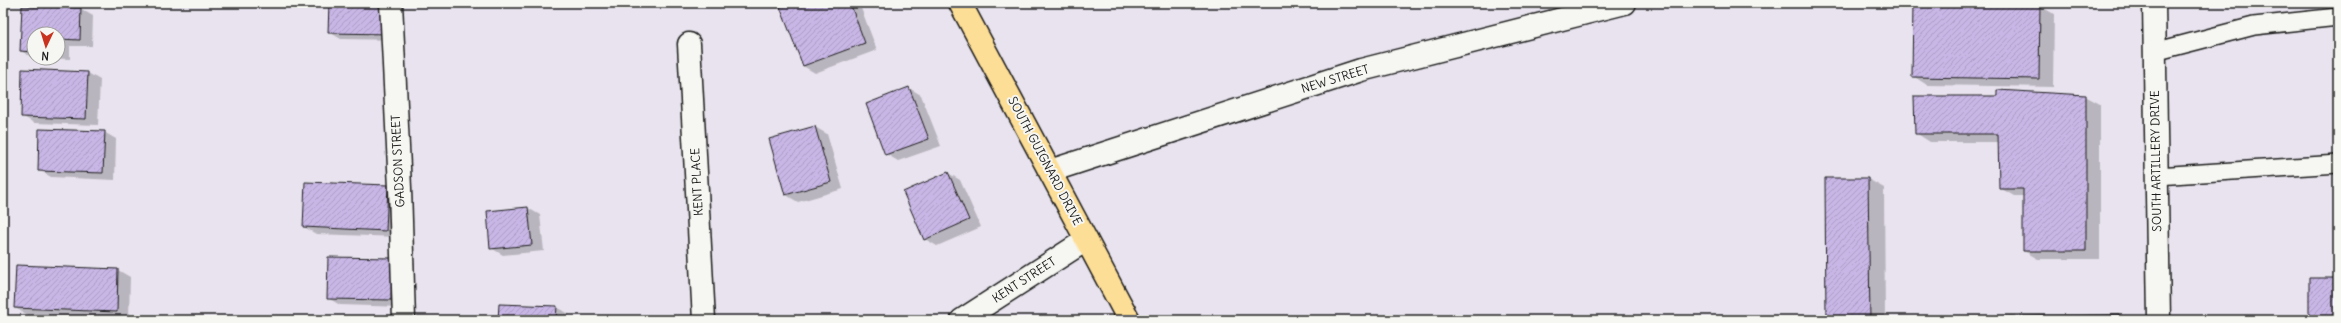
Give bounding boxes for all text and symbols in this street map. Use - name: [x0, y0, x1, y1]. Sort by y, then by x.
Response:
- north arrow: [26, 26, 66, 66]
- text: N: [41, 49, 50, 63]
- street label: NEW STREET: [1299, 61, 1371, 96]
- street label: SOUTH ARTILLERY DRIVE: [2147, 90, 2164, 232]
- street label: SOUTH GUIGNARD DRIVE: [1005, 94, 1086, 228]
- street label: GADSON STREET: [388, 114, 407, 208]
- street label: KENT PLACE: [687, 148, 706, 216]
- street label: KENT STREET: [989, 253, 1058, 306]

